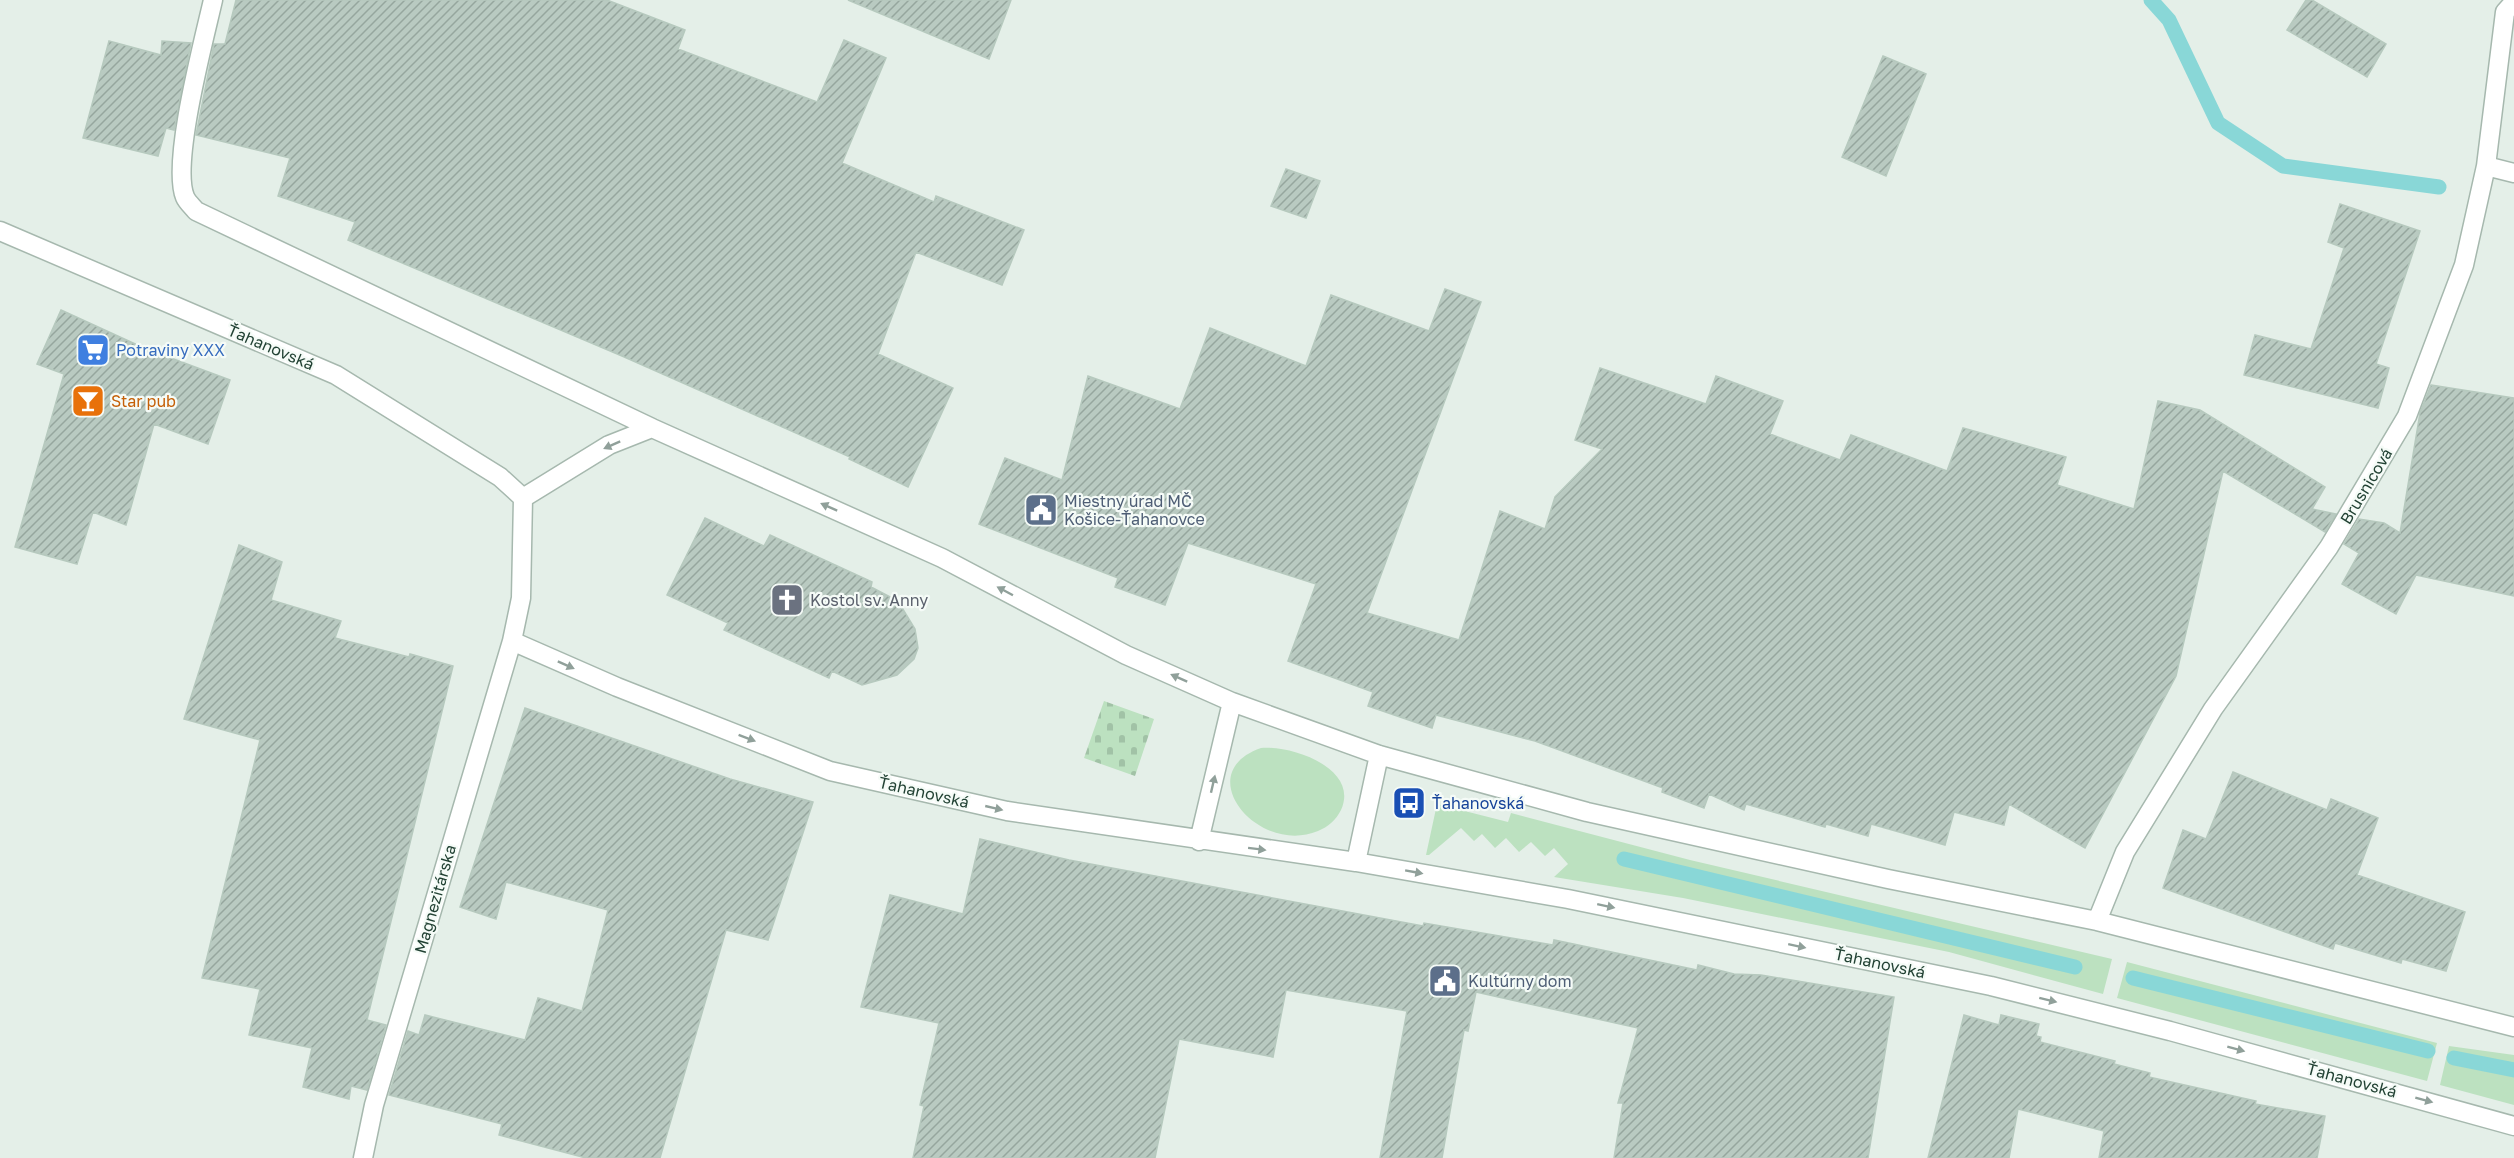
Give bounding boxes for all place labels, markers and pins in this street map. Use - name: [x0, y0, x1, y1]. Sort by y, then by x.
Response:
- supermarket icon: Potraviny XXX: [75, 332, 111, 368]
- place label: Potraviny XXX: [116, 340, 225, 360]
- bar icon: Star pub: [70, 383, 106, 419]
- place label: Star pub: [111, 391, 176, 411]
- place label: Miestny úrad MČ Košice-Ťahanovce: [1064, 491, 1205, 529]
- public building icon: Miestny úrad MČ Košice-Ťahanovce: [1023, 492, 1059, 528]
- church icon: Kostol sv. Anny: [769, 582, 805, 618]
- place label: Kostol sv. Anny: [810, 590, 928, 610]
- bus stop icon: Ťahanovská: [1391, 785, 1427, 821]
- place label: Ťahanovská: [1432, 793, 1524, 813]
- public building icon: Kultúrny dom: [1427, 963, 1463, 999]
- place label: Kultúrny dom: [1468, 971, 1572, 991]

